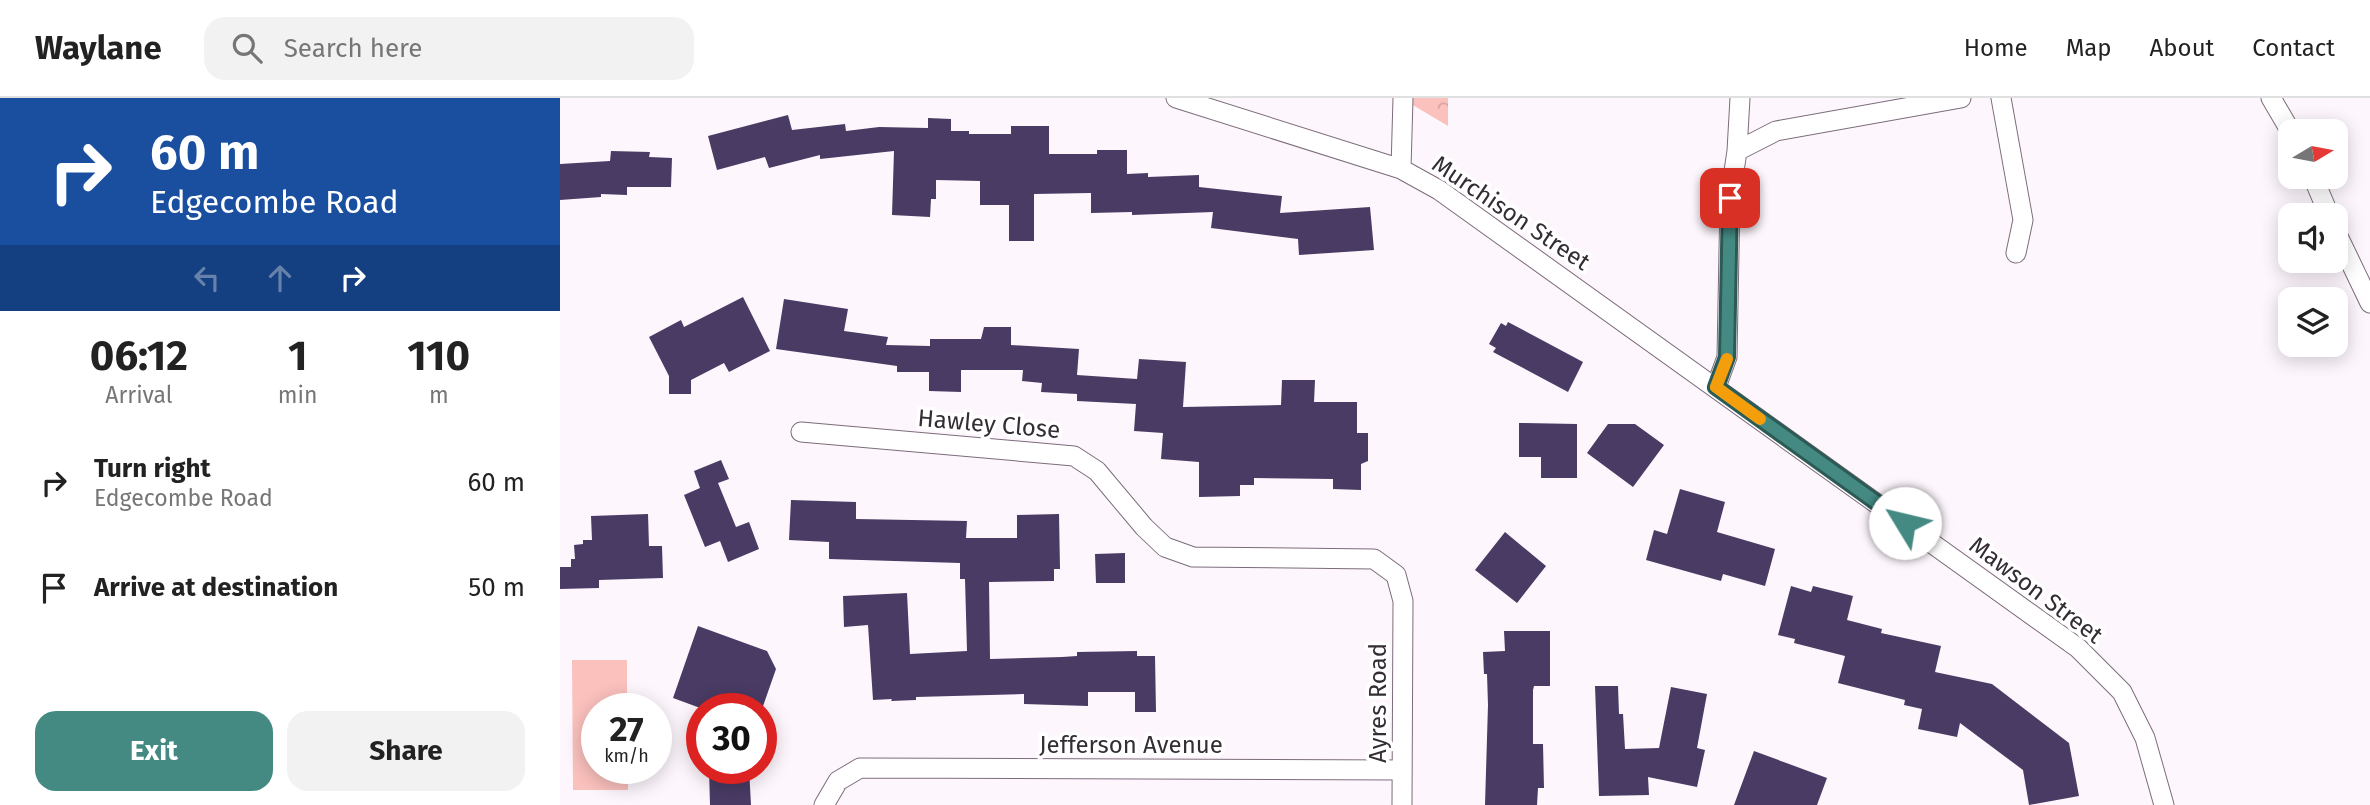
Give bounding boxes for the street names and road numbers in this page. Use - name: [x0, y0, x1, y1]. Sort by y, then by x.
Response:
- street label: Murchison Street: [1427, 150, 1595, 276]
- street label: Hawley Close: [917, 404, 1061, 444]
- street label: Mawson Street: [1964, 531, 2108, 649]
- street label: Ayres Road: [1364, 643, 1392, 763]
- street label: Jefferson Avenue: [1039, 731, 1223, 759]

